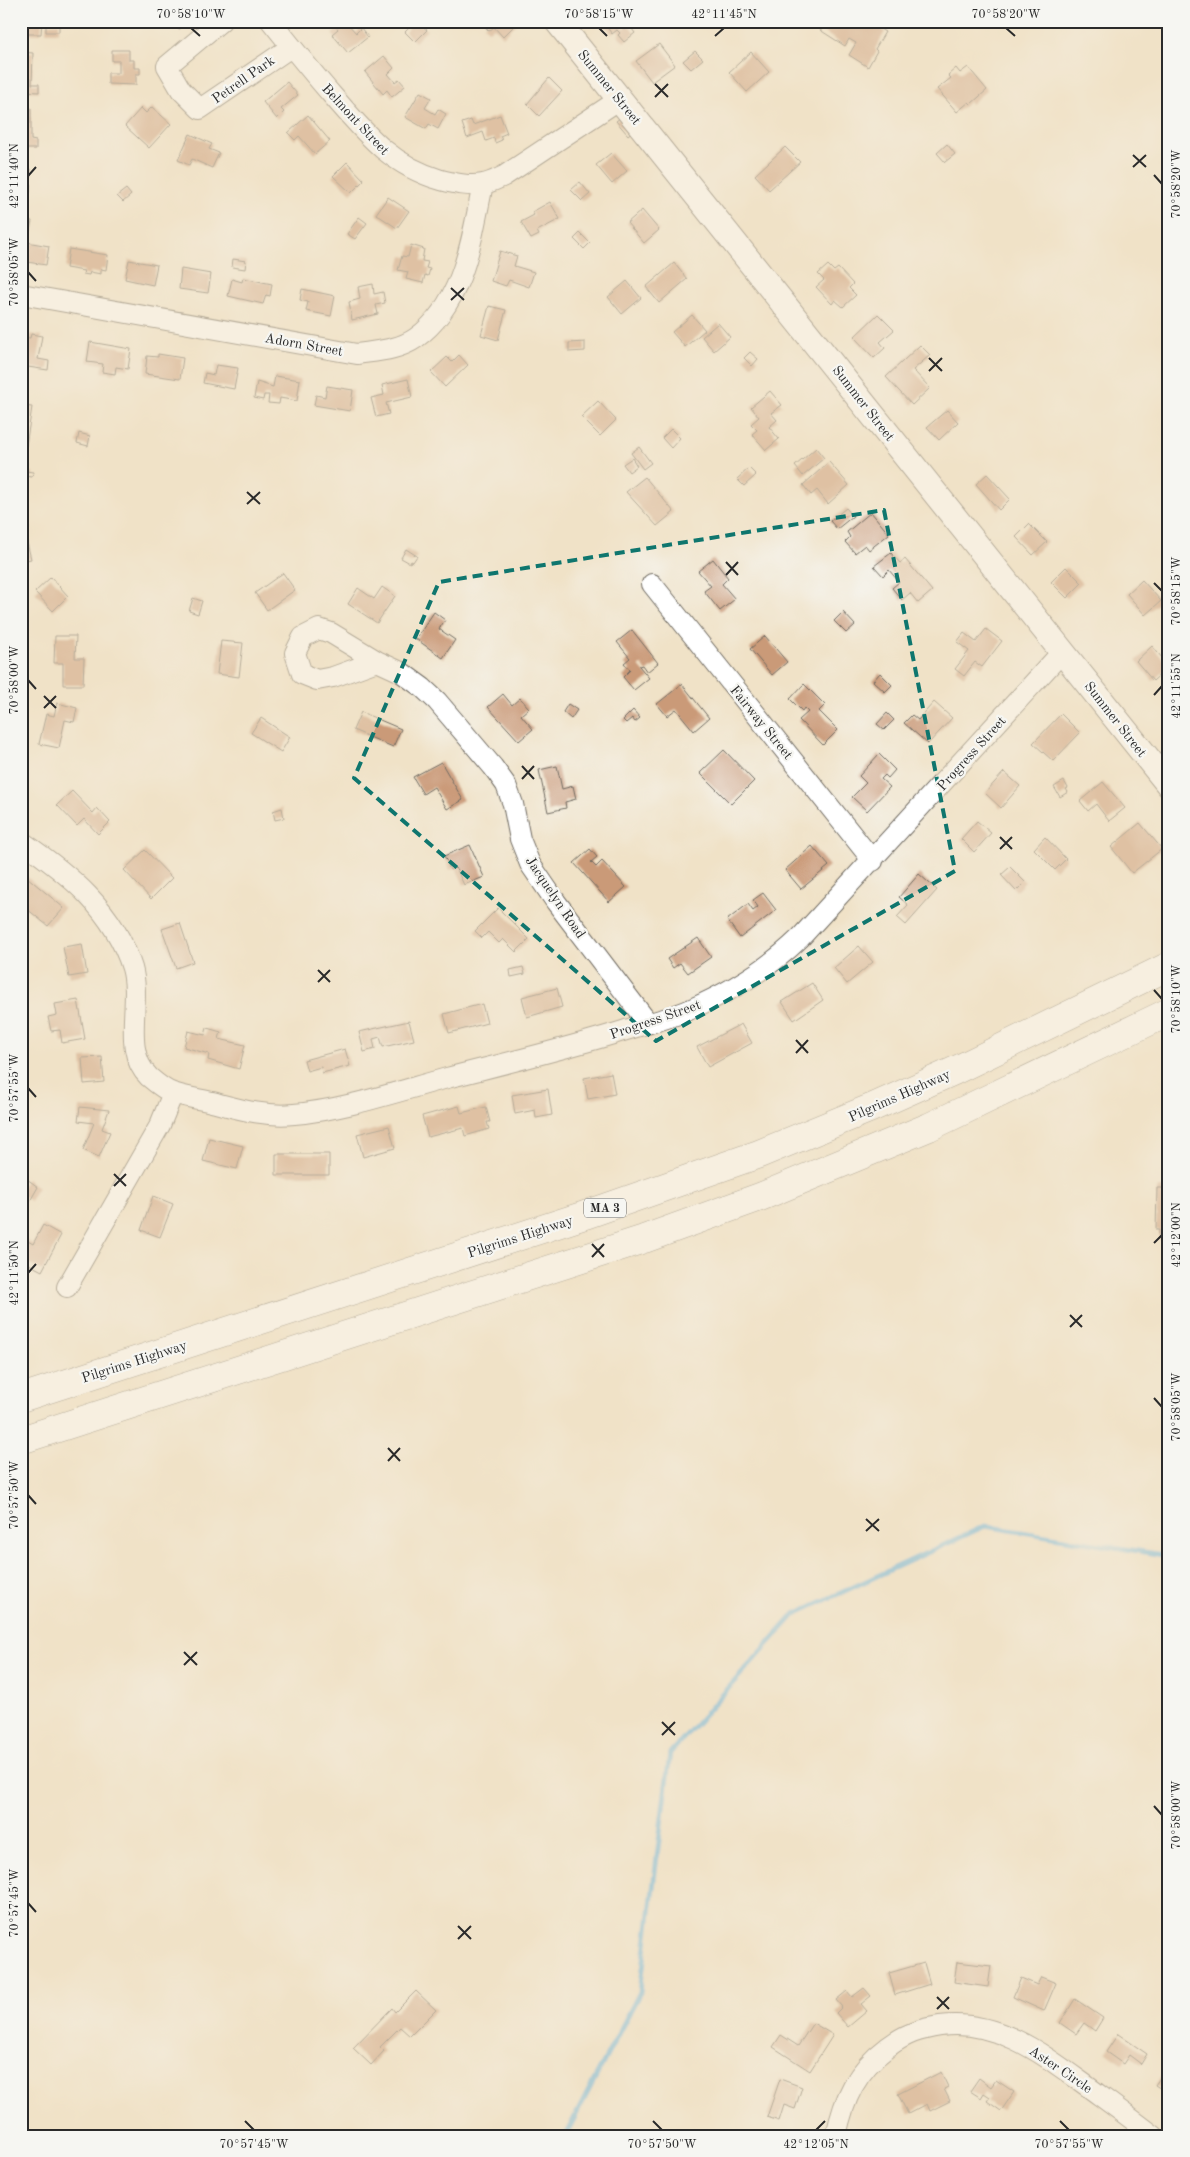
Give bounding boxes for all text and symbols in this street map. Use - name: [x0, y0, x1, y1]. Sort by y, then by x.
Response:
- text: 70°58'10"W: [156, 8, 226, 21]
- text: 70°58'15"W: [564, 8, 634, 21]
- text: 42°11'45"N: [691, 8, 757, 21]
- text: 70°58'20"W: [971, 8, 1041, 21]
- street label: Summer Street: [575, 48, 644, 128]
- street label: Petrell Park: [210, 53, 277, 106]
- street label: Belmont Street: [319, 81, 392, 158]
- text: 42°11'40"N: [9, 143, 21, 209]
- text: 70°58'20"W: [1170, 149, 1183, 219]
- text: 70°58'05"W: [8, 237, 21, 307]
- street label: Adorn Street: [264, 331, 344, 359]
- street label: Summer Street: [830, 363, 897, 444]
- text: 70°58'15"W: [1170, 556, 1183, 626]
- text: 70°58'00"W: [8, 645, 21, 715]
- text: 42°11'55"N: [1170, 653, 1183, 719]
- street label: Summer Street: [1082, 679, 1149, 760]
- street label: Fairway Street: [727, 683, 795, 762]
- street label: Progress Street: [935, 714, 1009, 794]
- street label: Jacquelyn Road: [523, 854, 588, 941]
- text: 70°58'10"W: [1170, 964, 1183, 1034]
- street label: Progress Street: [608, 998, 703, 1042]
- text: 70°57'55"W: [8, 1053, 21, 1123]
- street label: Pilgrims Highway: [846, 1067, 953, 1125]
- road number: MA 3: [584, 1198, 626, 1218]
- text: 42°12'00"N: [1171, 1202, 1183, 1268]
- street label: Pilgrims Highway: [466, 1213, 575, 1261]
- text: 42°11'50"N: [8, 1240, 21, 1306]
- street label: Pilgrims Highway: [80, 1338, 189, 1386]
- text: 70°58'05"W: [1170, 1372, 1183, 1442]
- text: 70°57'50"W: [8, 1460, 21, 1530]
- text: 70°58'00"W: [1170, 1780, 1183, 1850]
- text: 70°57'45"W: [8, 1868, 21, 1938]
- street label: Aster Circle: [1026, 2044, 1095, 2096]
- text: 70°57'45"W: [219, 2138, 289, 2151]
- text: 70°57'50"W: [627, 2138, 697, 2151]
- text: 42°12'05"N: [783, 2138, 849, 2151]
- text: 70°57'55"W: [1034, 2138, 1104, 2151]

